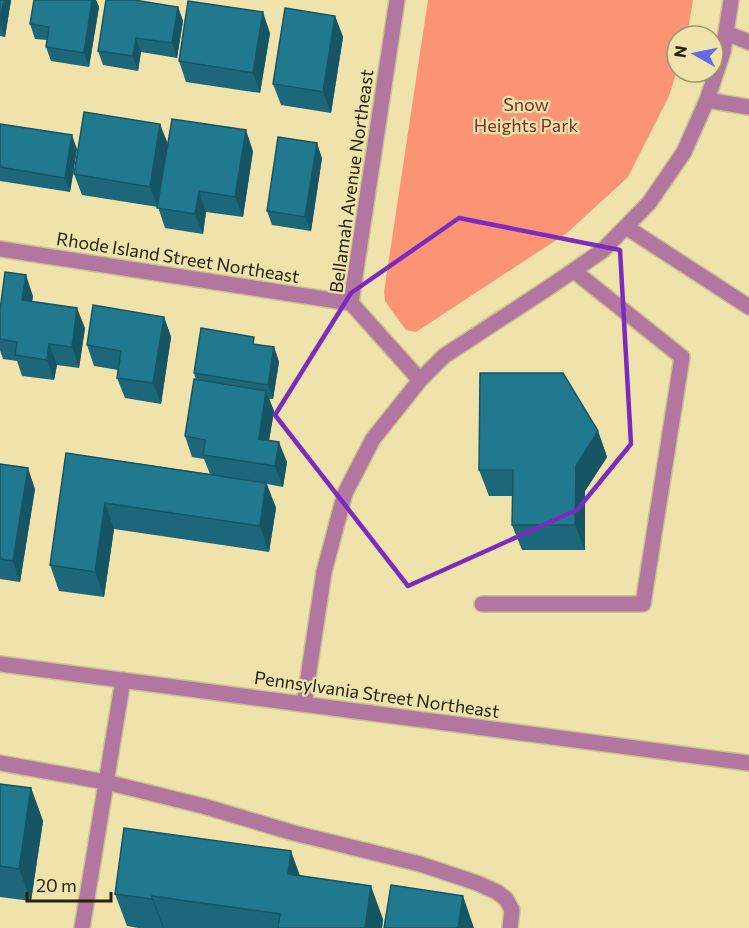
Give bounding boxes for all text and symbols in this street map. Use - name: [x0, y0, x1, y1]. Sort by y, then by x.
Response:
- north arrow: [665, 24, 725, 84]
- text: N: [669, 44, 690, 59]
- street label: Bellamah Avenue Northeast: [324, 68, 378, 294]
- park label: Snow Heights Park: [474, 93, 578, 136]
- street label: Rhode Island Street Northeast: [55, 227, 301, 287]
- street label: Pennsylvania Street Northeast: [253, 666, 501, 722]
- scale bar: [27, 865, 111, 903]
- text: 20 m: [36, 874, 77, 896]

